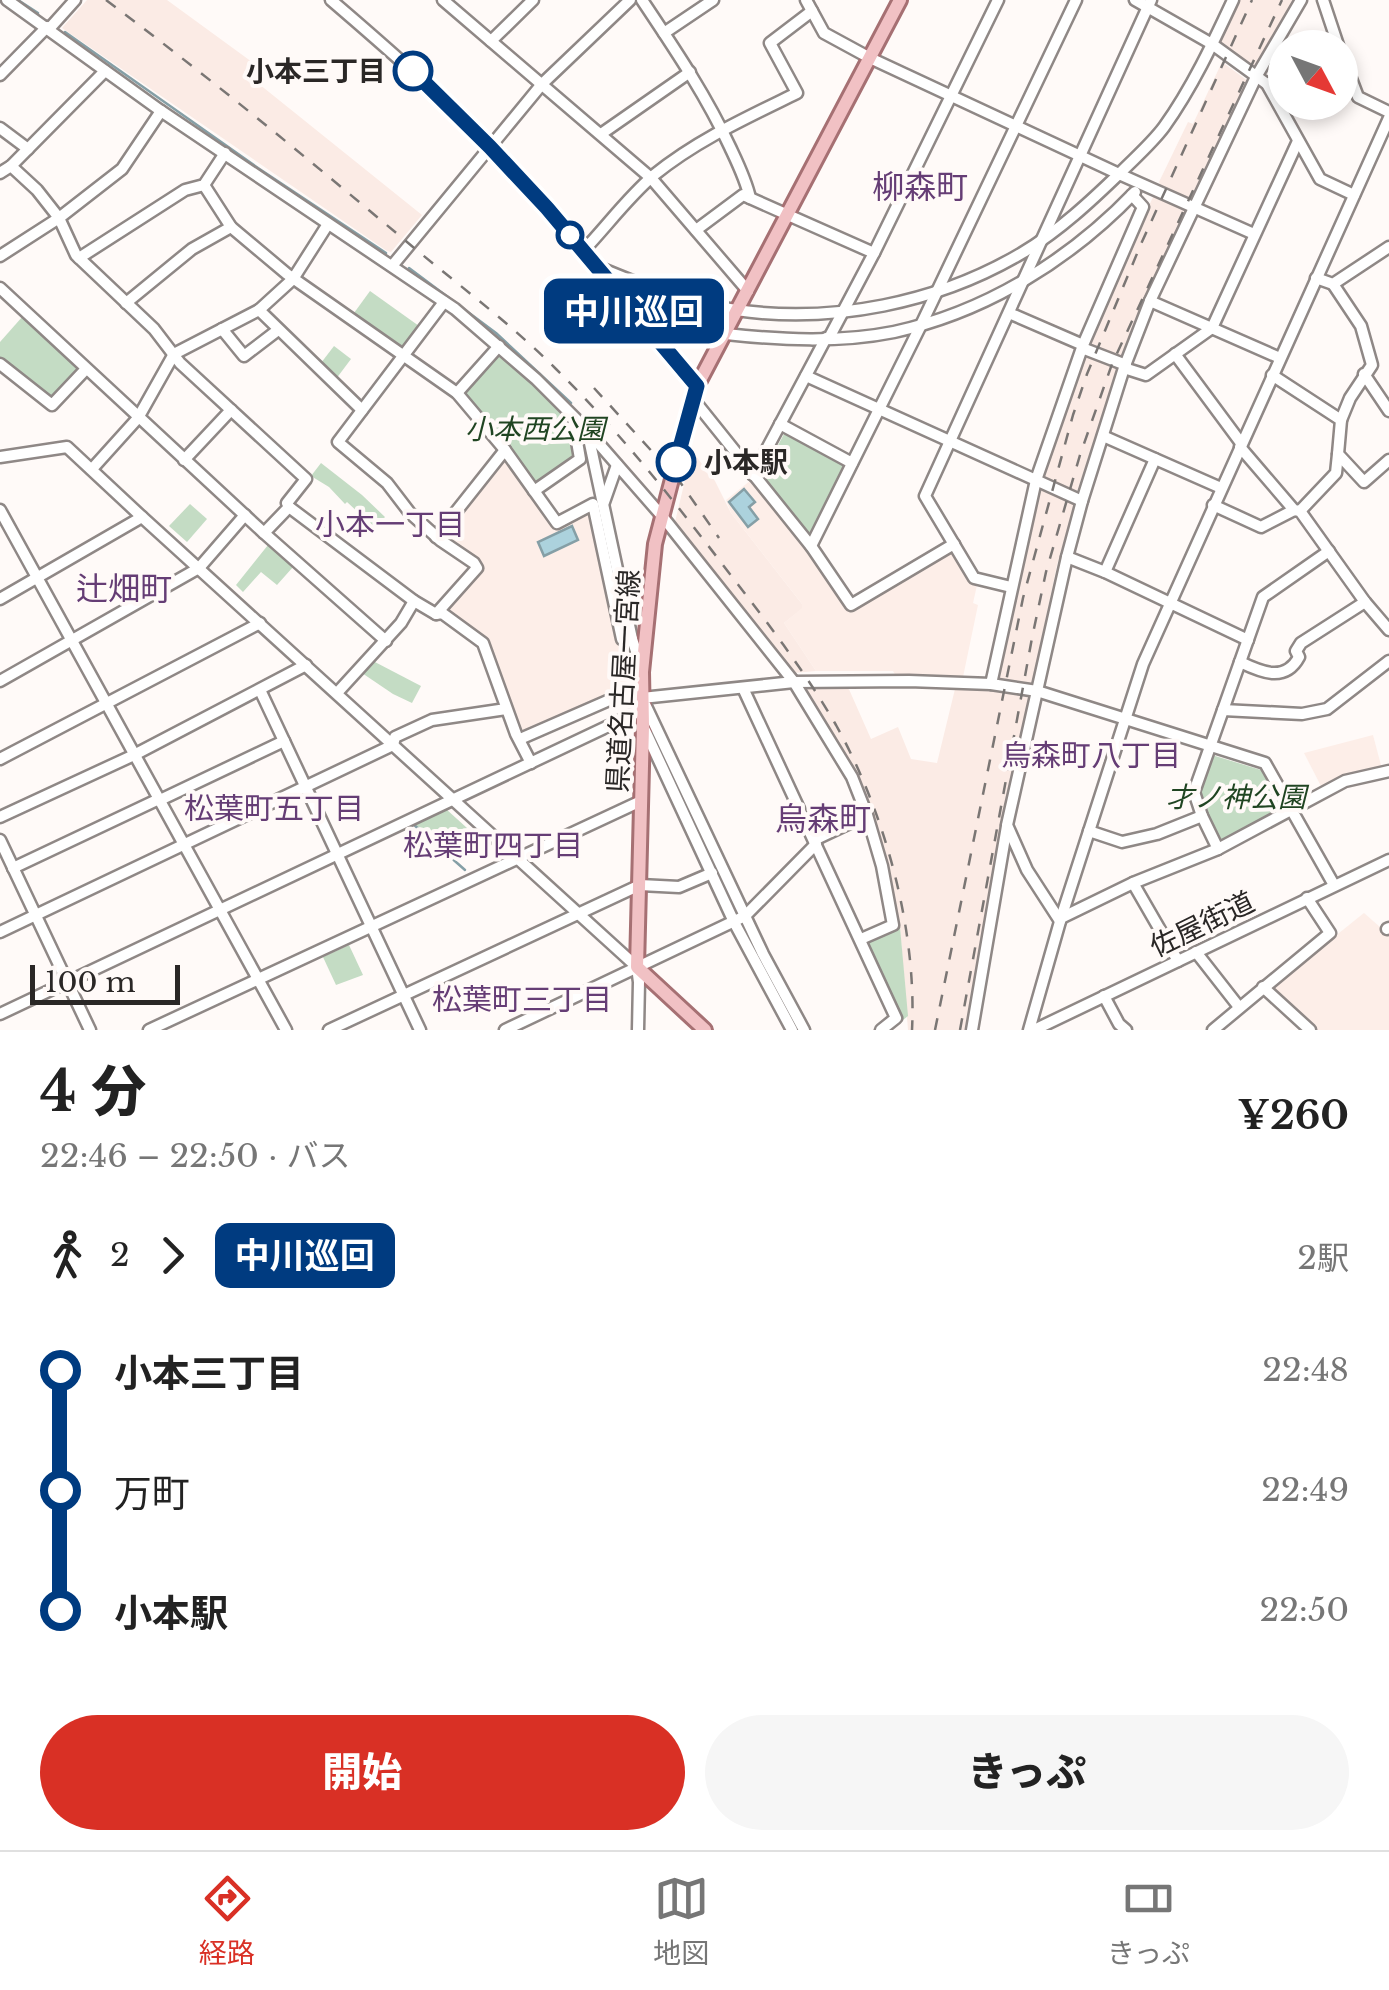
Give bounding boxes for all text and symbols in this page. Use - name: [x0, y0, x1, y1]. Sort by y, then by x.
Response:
- north arrow: [1268, 30, 1358, 120]
- map controls: [1268, 30, 1358, 120]
- marker: 小本三丁目: [394, 52, 432, 90]
- place label: 小本三丁目: [246, 54, 386, 89]
- district label: 柳森町: [872, 167, 968, 207]
- unlabelled marker: [557, 222, 583, 248]
- line badge: 中川巡回: [564, 278, 704, 344]
- text: 中川巡回: [564, 290, 704, 333]
- park label: 小本西公園: [465, 412, 609, 447]
- marker: 小本駅: [657, 443, 695, 481]
- place label: 小本駅: [704, 445, 788, 480]
- district label: 小本一丁目: [315, 506, 465, 543]
- street label: 県道名古屋一宮線: [600, 568, 647, 794]
- district label: 辻畑町: [76, 569, 172, 609]
- district label: 烏森町八丁目: [1001, 737, 1181, 774]
- park label: 才ノ神公園: [1166, 780, 1310, 815]
- district label: 松葉町五丁目: [184, 790, 364, 827]
- district label: 烏森町: [775, 799, 871, 839]
- district label: 松葉町四丁目: [403, 827, 583, 864]
- street label: 佐屋街道: [1144, 884, 1260, 965]
- scale bar: [30, 960, 180, 1004]
- text: 100 m: [45, 965, 136, 1000]
- district label: 松葉町三丁目: [432, 981, 612, 1018]
- text: 4 分: [40, 1058, 146, 1126]
- text: ¥260: [1238, 1092, 1349, 1139]
- text: 22:46 – 22:50 · バス: [40, 1136, 350, 1176]
- icon: walk: [40, 1228, 95, 1283]
- icon: forward: [145, 1228, 200, 1283]
- text: 中川巡回: [235, 1234, 375, 1277]
- text: 2: [110, 1235, 130, 1275]
- text: 2駅: [1297, 1238, 1349, 1278]
- text: 小本三丁目: [114, 1350, 304, 1397]
- text: 22:48: [1262, 1350, 1349, 1390]
- text: 万町: [114, 1470, 190, 1517]
- text: 22:49: [1261, 1470, 1349, 1510]
- text: 小本駅: [114, 1590, 228, 1637]
- text: 22:50: [1259, 1590, 1349, 1630]
- button: 開始: [40, 1715, 685, 1830]
- button: きっぷ: [705, 1715, 1349, 1830]
- tab: 経路: [199, 1871, 255, 1971]
- tab: 地図: [653, 1871, 709, 1971]
- tab: きっぷ: [1107, 1871, 1190, 1971]

